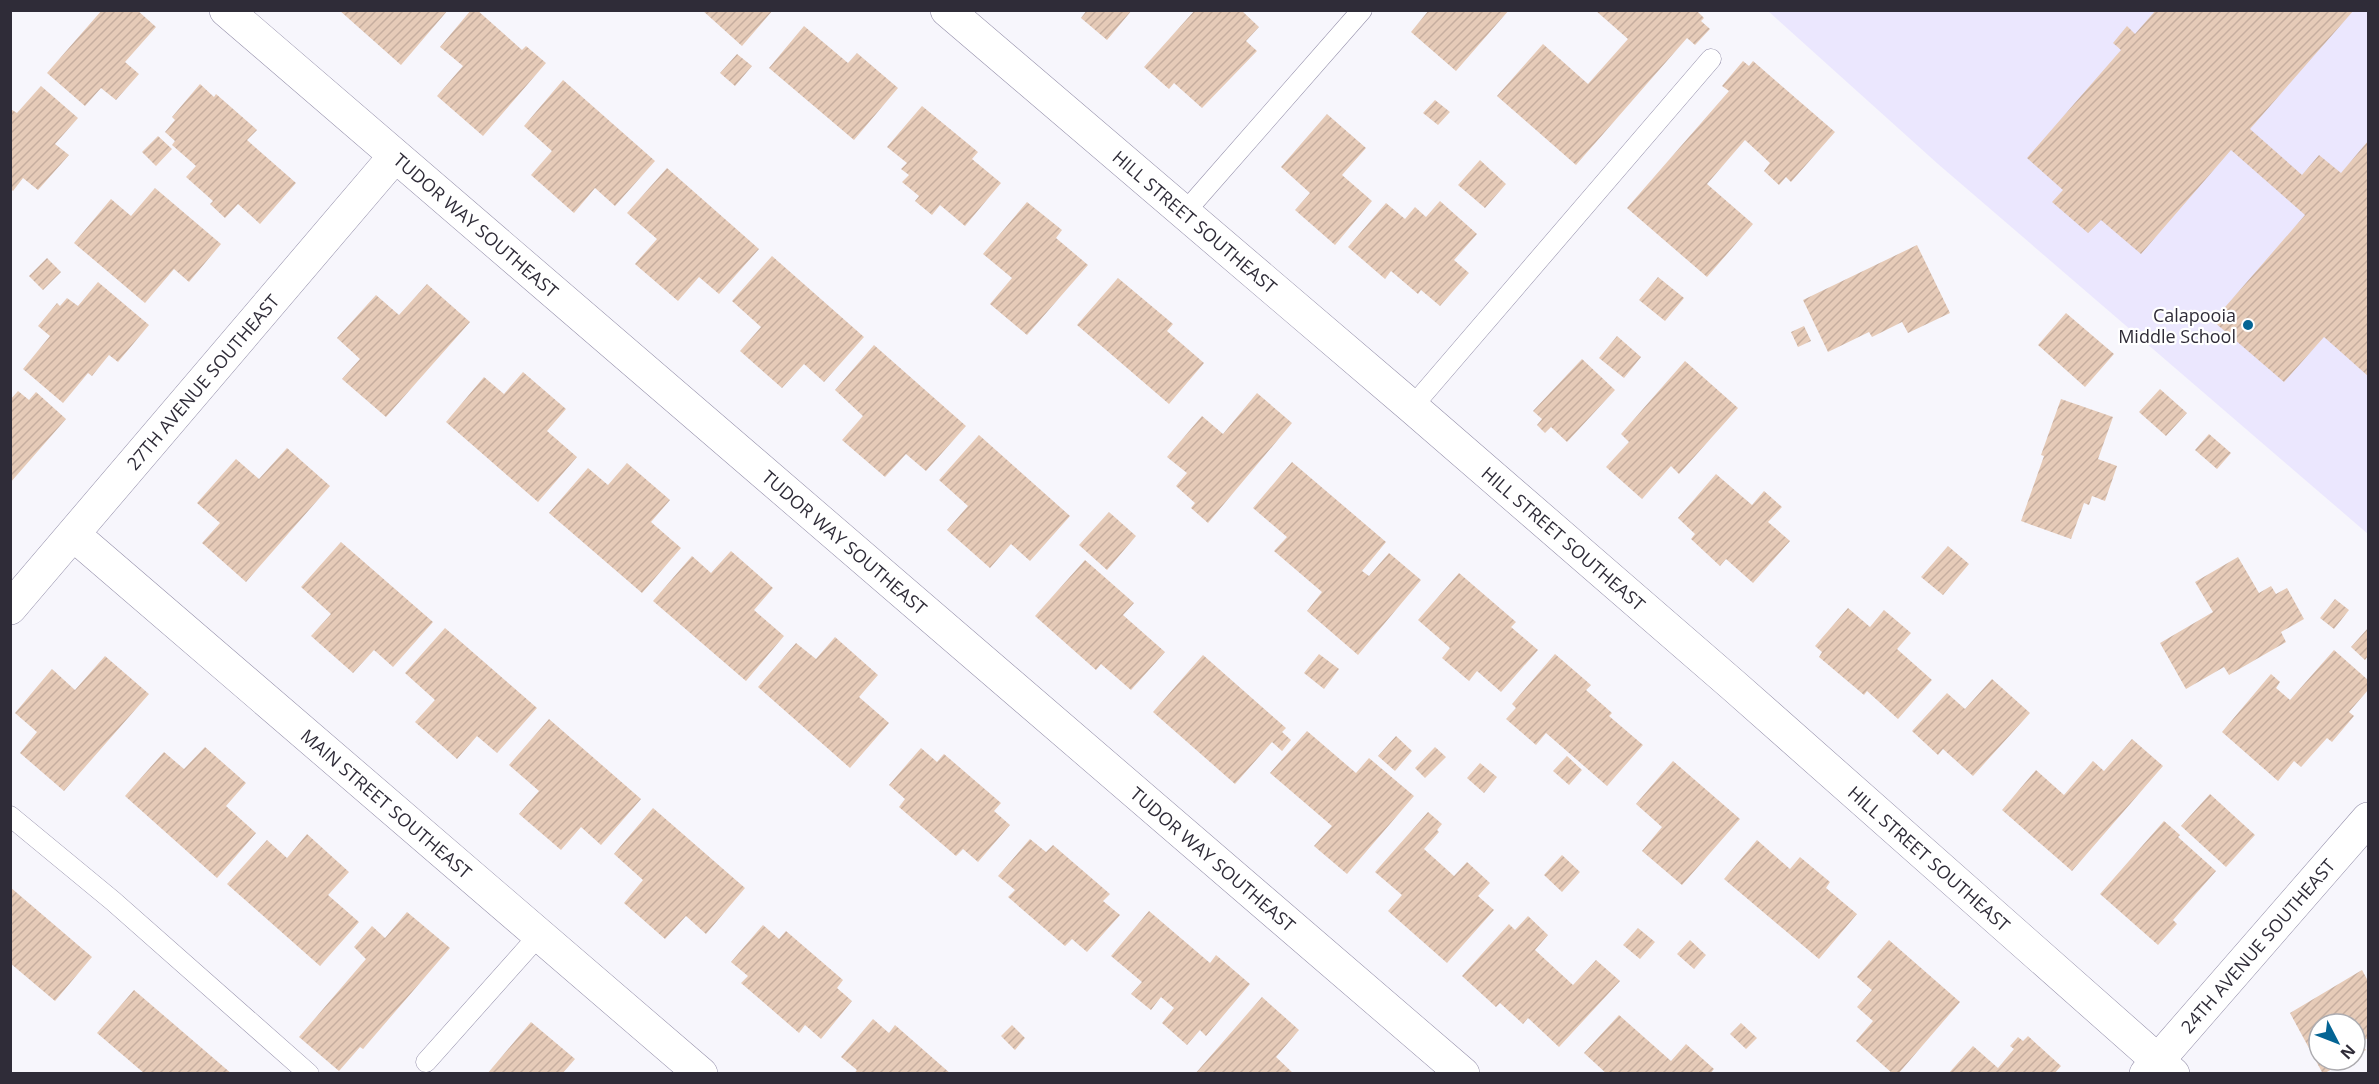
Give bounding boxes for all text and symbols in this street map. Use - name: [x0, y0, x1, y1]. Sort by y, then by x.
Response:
- street label: HILL STREET SOUTHEAST: [1108, 145, 1282, 299]
- street label: TUDOR WAY SOUTHEAST: [389, 148, 564, 303]
- street label: 27TH AVENUE SOUTHEAST: [121, 289, 284, 475]
- place label: Calapooia Middle School: [2118, 303, 2236, 348]
- marker: Calapooia Middle School: [2241, 318, 2255, 332]
- street label: HILL STREET SOUTHEAST: [1477, 461, 1650, 616]
- street label: TUDOR WAY SOUTHEAST: [757, 465, 932, 620]
- street label: MAIN STREET SOUTHEAST: [296, 723, 477, 884]
- street label: HILL STREET SOUTHEAST: [1843, 780, 2015, 937]
- street label: TUDOR WAY SOUTHEAST: [1126, 781, 1301, 937]
- street label: 24TH AVENUE SOUTHEAST: [2175, 854, 2340, 1038]
- north arrow: [2307, 1012, 2367, 1072]
- text: N: [2336, 1040, 2361, 1064]

